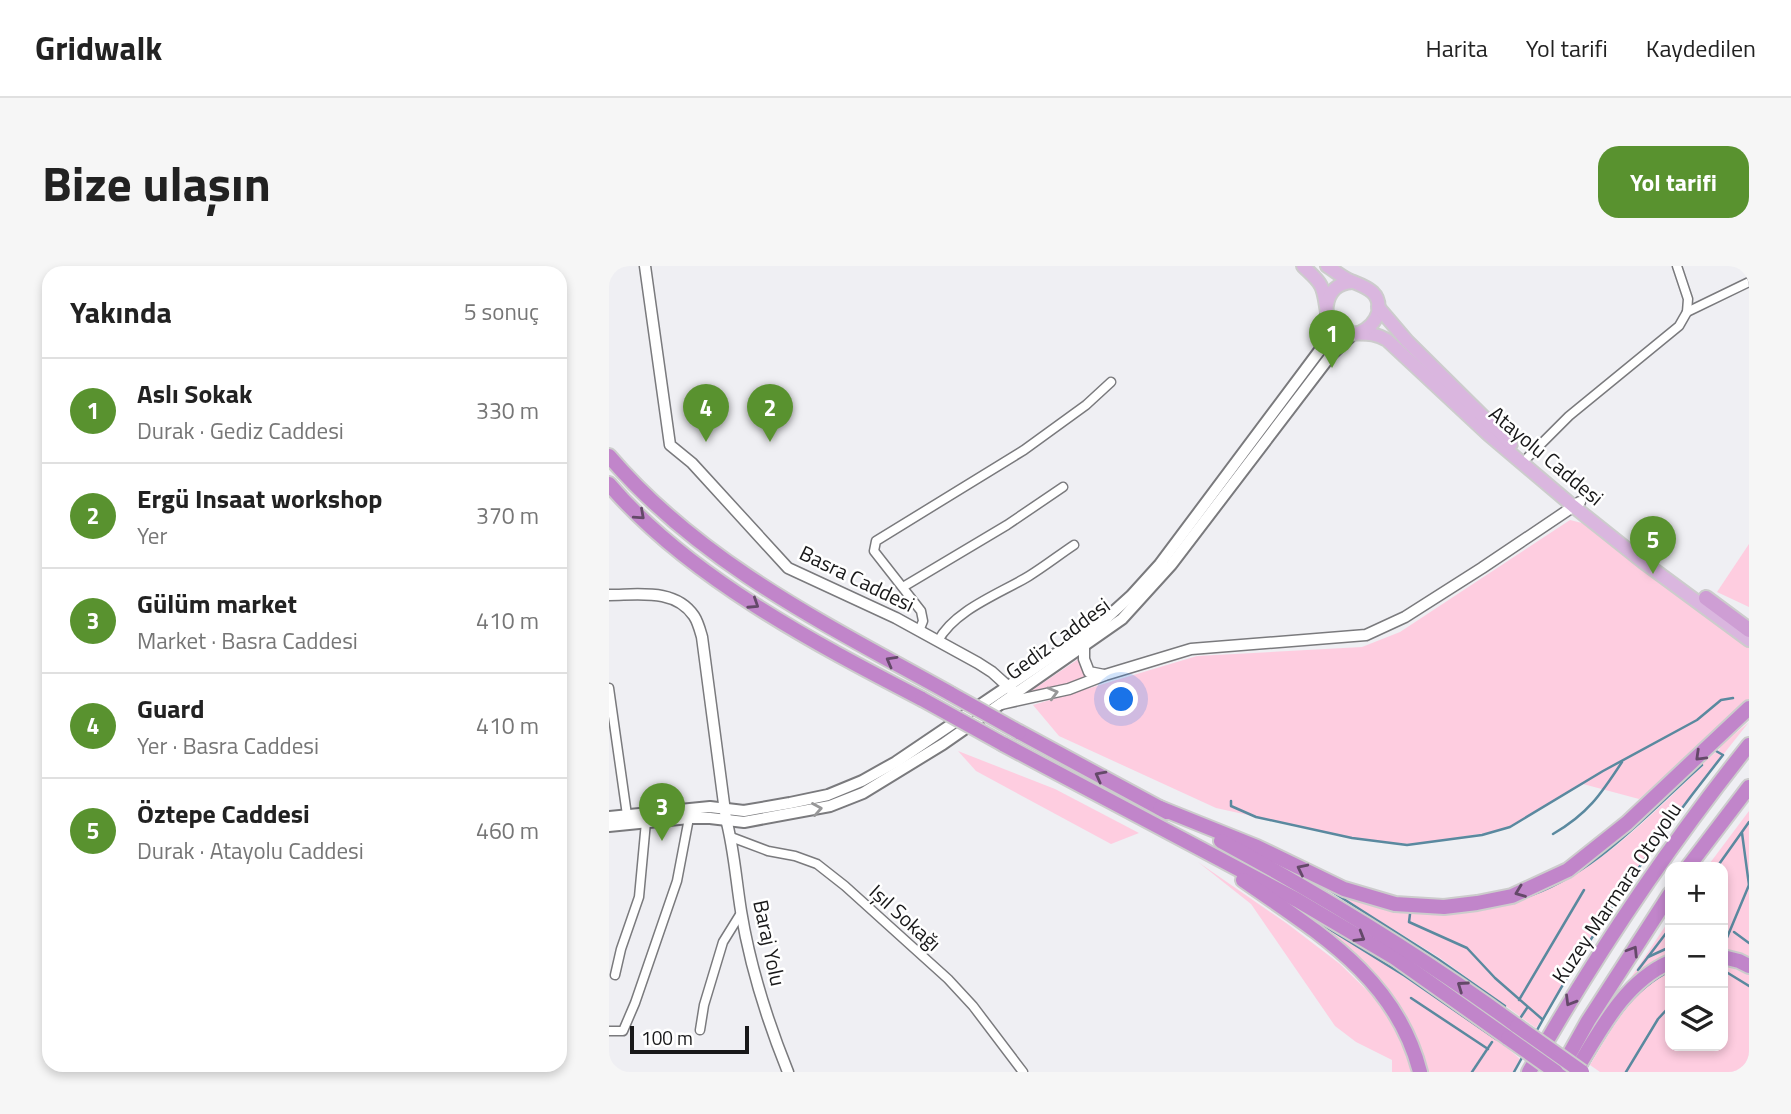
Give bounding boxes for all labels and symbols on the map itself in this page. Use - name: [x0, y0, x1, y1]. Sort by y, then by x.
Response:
- pin: 1: [1309, 310, 1355, 368]
- pin: 4: [683, 384, 729, 442]
- pin: 2: [747, 384, 793, 442]
- street label: Atayolu Caddesi: [1482, 398, 1611, 513]
- one-way arrow: [632, 507, 645, 519]
- pin: 5: [1630, 516, 1676, 574]
- street label: Basra Caddesi: [794, 536, 921, 620]
- street label: Gediz Caddesi: [998, 589, 1116, 687]
- one-way arrow: [747, 595, 760, 608]
- one-way arrow: [886, 656, 898, 669]
- your location: [1104, 682, 1138, 716]
- one-way arrow: [1046, 687, 1058, 701]
- one-way arrow: [1696, 748, 1708, 760]
- one-way arrow: [1095, 771, 1107, 784]
- pin: 3: [639, 783, 685, 841]
- street label: Kuzey Marmara Otoyolu: [1543, 795, 1689, 989]
- one-way arrow: [811, 802, 823, 817]
- one-way arrow: [1296, 863, 1309, 877]
- street label: Işıl Sokağı: [862, 876, 949, 958]
- one-way arrow: [1515, 884, 1527, 898]
- street label: Baraj Yolu: [745, 897, 795, 989]
- one-way arrow: [1352, 928, 1365, 941]
- one-way arrow: [1624, 945, 1637, 958]
- one-way arrow: [1457, 982, 1470, 994]
- one-way arrow: [1565, 994, 1578, 1007]
- scale bar: [630, 1023, 749, 1055]

